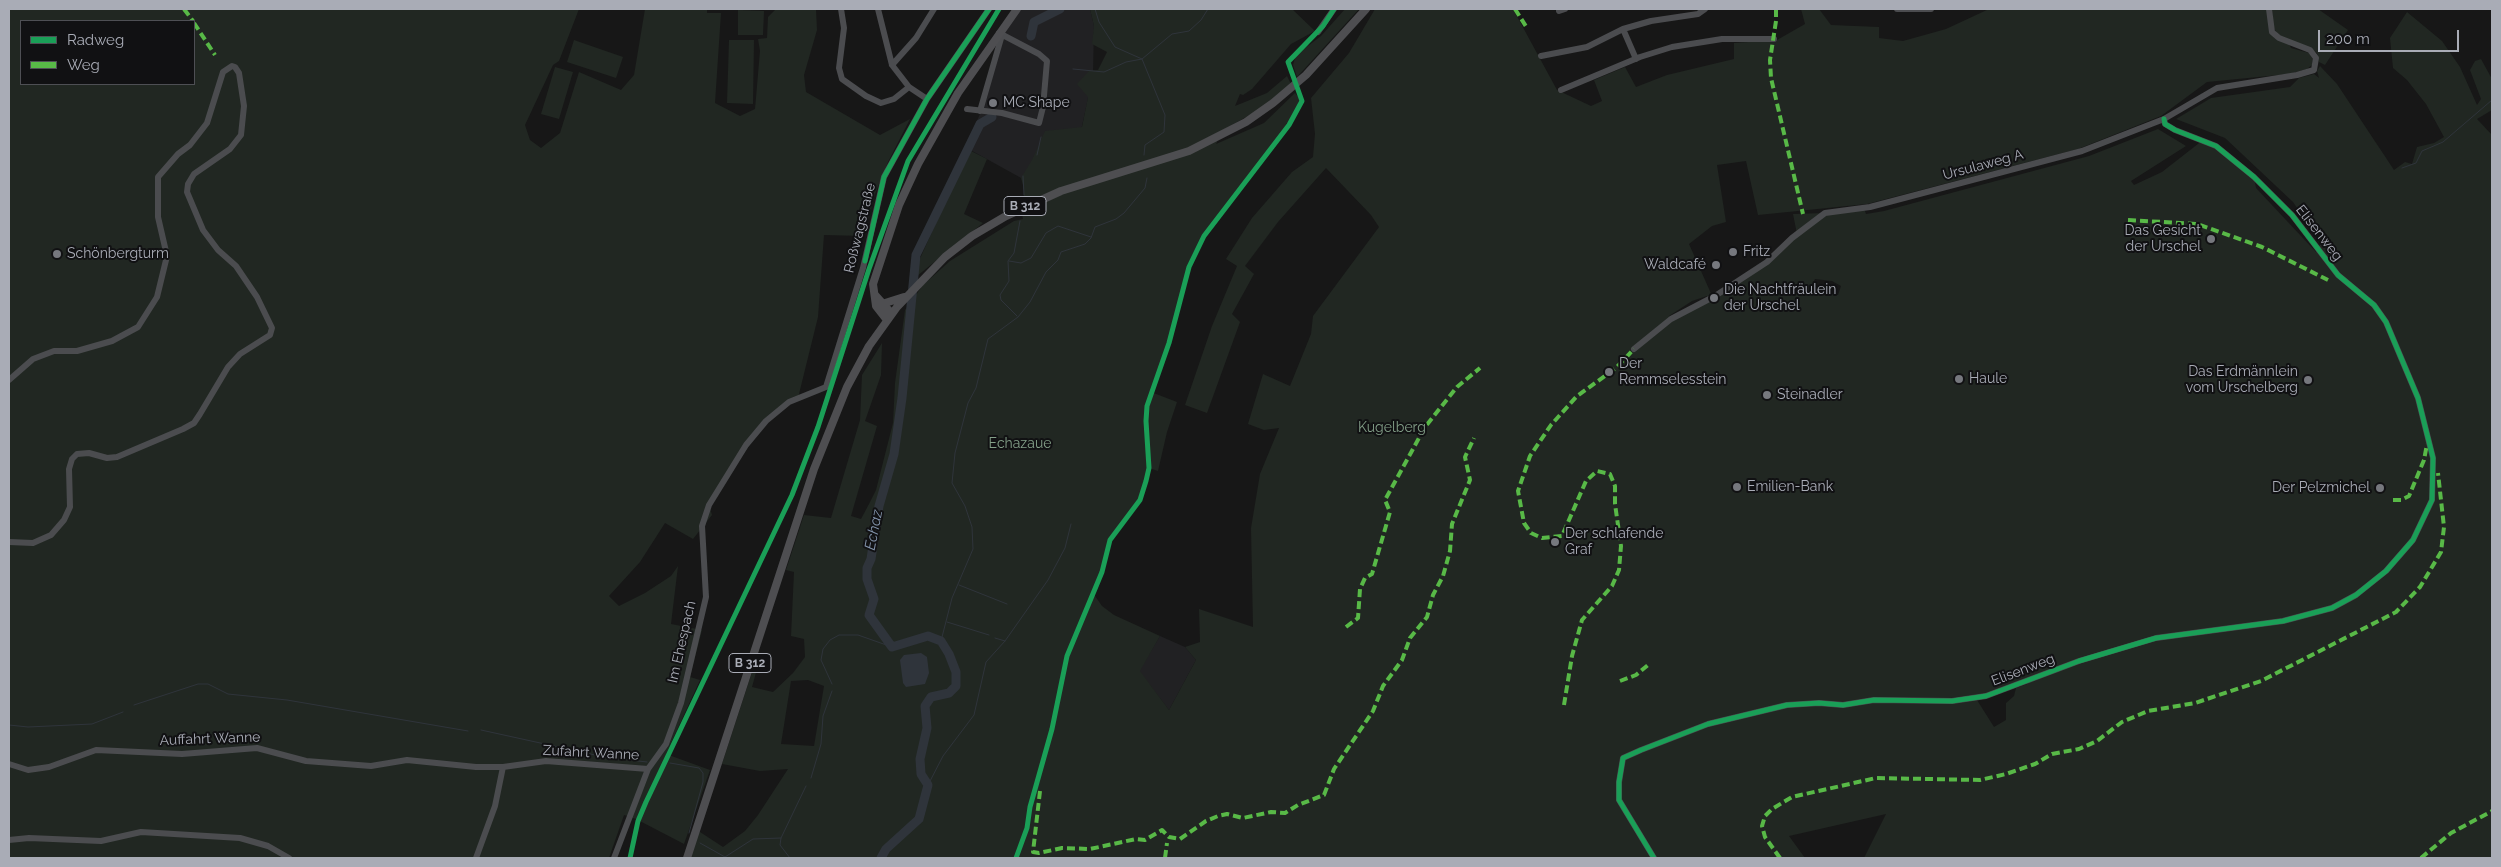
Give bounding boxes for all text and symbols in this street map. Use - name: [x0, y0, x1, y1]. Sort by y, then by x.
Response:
- legend: [20, 20, 195, 85]
- scale bar: [2321, 20, 2462, 52]
- text: 200 m: [2326, 30, 2370, 48]
- text: Radweg: [67, 31, 124, 49]
- text: Weg: [67, 56, 100, 74]
- place label: MC Shape: [1003, 95, 1070, 111]
- marker: MC Shape: [987, 97, 999, 109]
- street label: Ursulaweg A: [1941, 146, 2025, 184]
- street label: Roßwagstraße: [841, 181, 879, 275]
- road number: B 312: [1004, 197, 1046, 216]
- street label: Elisenweg: [2292, 202, 2346, 264]
- place label: Das Gesicht der Urschel: [2125, 223, 2201, 256]
- marker: Das Gesicht der Urschel: [2205, 233, 2217, 245]
- place label: Fritz: [1743, 244, 1770, 260]
- place label: Schönbergturm: [67, 246, 169, 262]
- marker: Fritz: [1727, 246, 1739, 258]
- marker: Schönbergturm: [51, 248, 63, 260]
- place label: Waldcafé: [1644, 257, 1706, 273]
- marker: Waldcafé: [1710, 259, 1722, 271]
- place label: Die Nachtfräulein der Urschel: [1724, 282, 1836, 314]
- marker: Die Nachtfräulein der Urschel: [1708, 292, 1720, 304]
- place label: Der Remmselesstein: [1619, 356, 1726, 388]
- place label: Das Erdmännlein vom Urschelberg: [2186, 364, 2298, 397]
- marker: Der Remmselesstein: [1603, 366, 1615, 378]
- place label: Haule: [1969, 371, 2007, 387]
- marker: Haule: [1953, 373, 1965, 385]
- marker: Das Erdmännlein vom Urschelberg: [2302, 374, 2314, 386]
- place label: Steinadler: [1777, 387, 1843, 403]
- marker: Steinadler: [1761, 389, 1773, 401]
- park label: Kugelberg: [1358, 420, 1426, 436]
- park label: Echazaue: [989, 436, 1051, 452]
- place label: Emilien-Bank: [1747, 479, 1833, 495]
- place label: Der Pelzmichel: [2272, 480, 2370, 496]
- marker: Emilien-Bank: [1731, 481, 1743, 493]
- marker: Der Pelzmichel: [2374, 482, 2386, 494]
- water label: Echaz: [861, 508, 887, 552]
- place label: Der schlafende Graf: [1565, 526, 1663, 558]
- marker: Der schlafende Graf: [1549, 536, 1561, 548]
- street label: Im Ehespach: [664, 599, 700, 685]
- street label: Elisenweg: [1989, 650, 2057, 690]
- road number: B 312: [729, 654, 771, 672]
- street label: Auffahrt Wanne: [159, 729, 261, 749]
- street label: Zufahrt Wanne: [542, 742, 640, 764]

